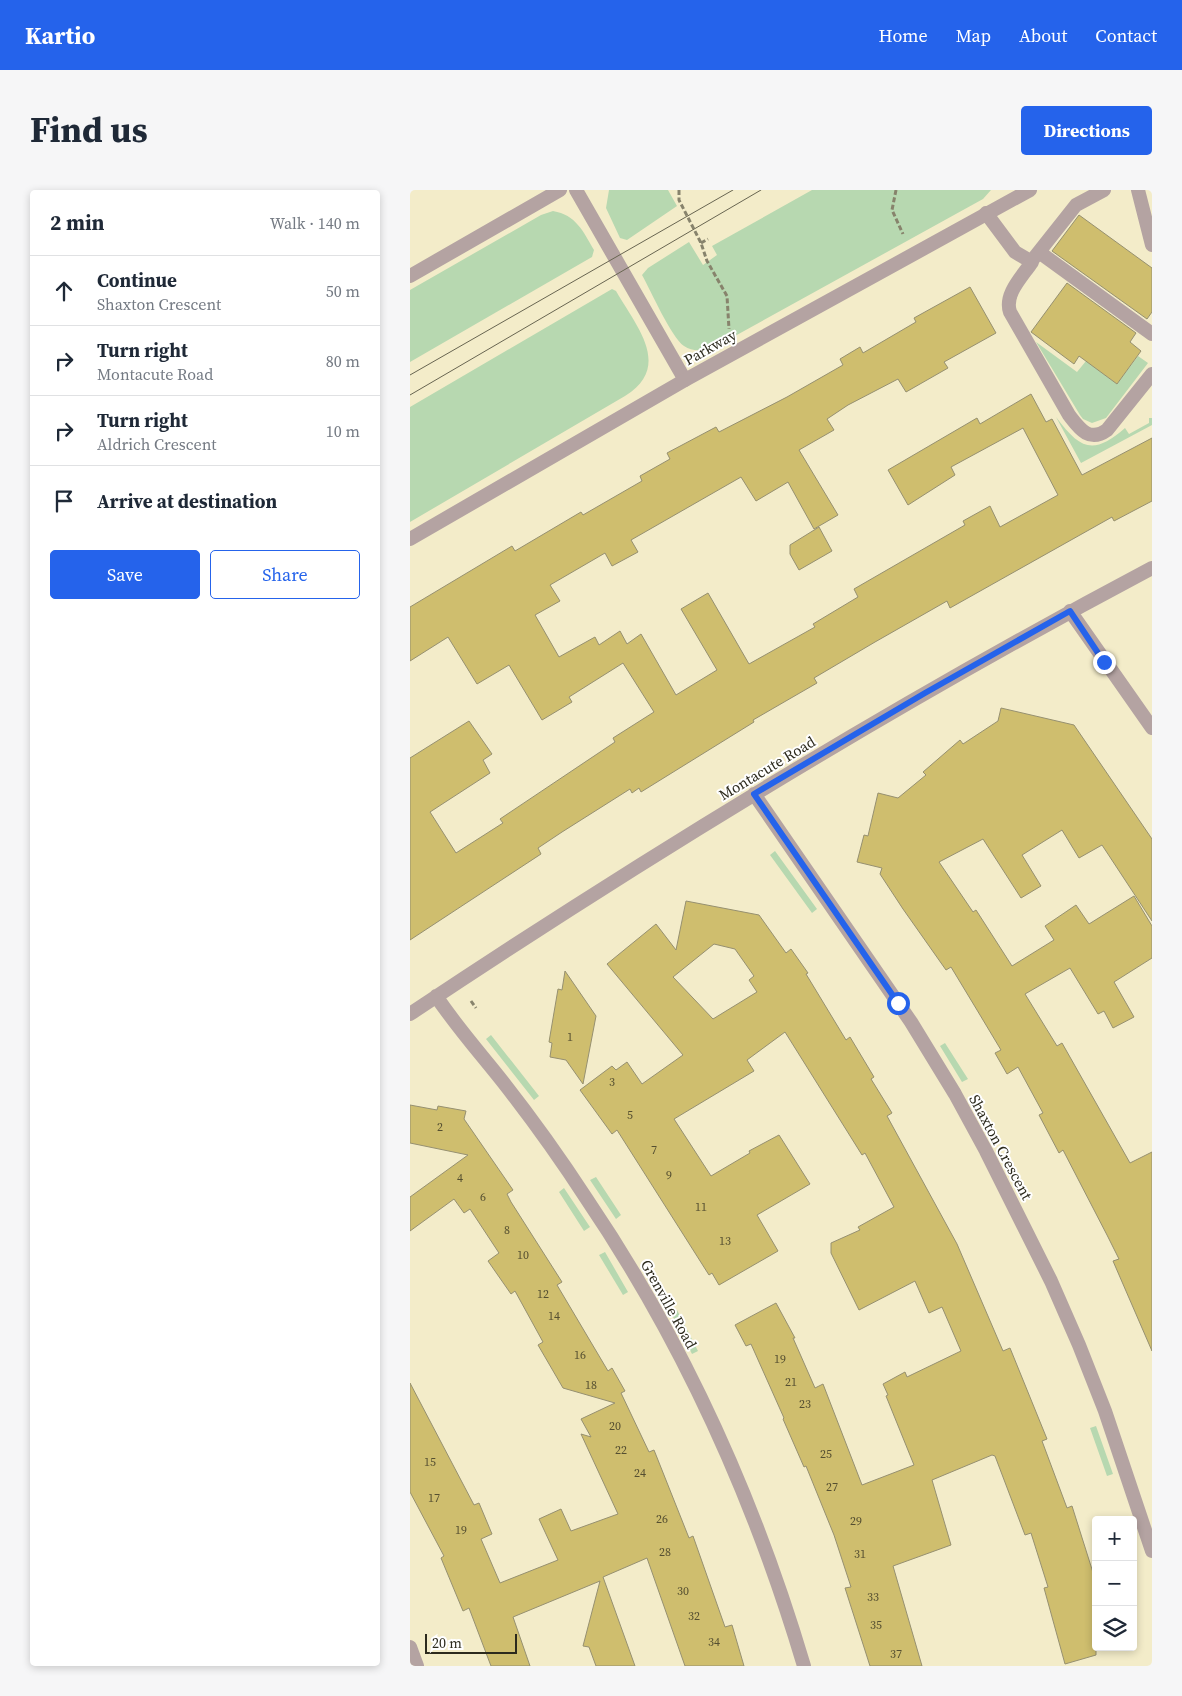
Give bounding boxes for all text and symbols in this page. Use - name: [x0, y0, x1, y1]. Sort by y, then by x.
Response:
- text: Kartio: [25, 19, 95, 52]
- text: Home: [879, 23, 928, 48]
- text: Map: [956, 23, 991, 48]
- text: About: [1019, 23, 1067, 48]
- text: Contact: [1095, 23, 1157, 48]
- text: Find us: [30, 106, 148, 154]
- button: Directions: [1021, 106, 1152, 155]
- text: 2 min: [50, 208, 105, 237]
- text: Walk · 140 m: [270, 212, 360, 234]
- text: Continue: [97, 267, 177, 293]
- icon: ahead: [50, 277, 78, 305]
- text: 50 m: [326, 280, 360, 302]
- text: Shaxton Crescent: [97, 293, 221, 315]
- street label: Parkway: [680, 324, 740, 370]
- text: Turn right: [97, 337, 188, 363]
- icon: right: [50, 347, 78, 375]
- text: 80 m: [326, 350, 360, 372]
- text: Montacute Road: [97, 363, 213, 385]
- text: Turn right: [97, 407, 188, 433]
- icon: right: [50, 417, 78, 445]
- text: 10 m: [326, 420, 360, 442]
- text: Aldrich Crescent: [97, 433, 217, 455]
- icon: arrive: [50, 487, 78, 515]
- text: Arrive at destination: [97, 488, 277, 514]
- button: Save: [50, 550, 200, 599]
- button: Share: [210, 550, 360, 599]
- route end: [1093, 651, 1116, 674]
- street label: Montacute Road: [715, 731, 820, 805]
- route start: [887, 992, 910, 1015]
- house number: 1: [567, 1029, 573, 1045]
- house number: 3: [609, 1074, 615, 1090]
- street label: Shaxton Crescent: [964, 1091, 1038, 1203]
- house number: 5: [627, 1107, 633, 1123]
- house number: 2: [437, 1119, 443, 1135]
- house number: 7: [651, 1142, 657, 1158]
- house number: 9: [666, 1167, 672, 1183]
- house number: 4: [457, 1170, 463, 1186]
- house number: 6: [480, 1189, 486, 1205]
- house number: 11: [695, 1199, 707, 1215]
- house number: 8: [504, 1222, 510, 1238]
- house number: 13: [719, 1233, 731, 1249]
- house number: 10: [517, 1247, 529, 1263]
- street label: Grenville Road: [636, 1256, 702, 1353]
- house number: 12: [537, 1286, 549, 1302]
- house number: 14: [548, 1308, 560, 1324]
- house number: 16: [574, 1347, 586, 1363]
- house number: 19: [774, 1351, 786, 1367]
- house number: 21: [785, 1374, 797, 1390]
- house number: 18: [585, 1377, 597, 1393]
- house number: 23: [799, 1396, 811, 1412]
- house number: 20: [609, 1418, 621, 1434]
- house number: 22: [615, 1442, 627, 1458]
- house number: 25: [820, 1446, 832, 1462]
- house number: 15: [424, 1454, 436, 1470]
- house number: 24: [634, 1465, 646, 1481]
- house number: 27: [826, 1479, 838, 1495]
- house number: 17: [428, 1490, 440, 1506]
- house number: 26: [656, 1511, 668, 1527]
- house number: 29: [850, 1513, 862, 1529]
- map controls: [1092, 1516, 1137, 1651]
- button: +: [1092, 1516, 1137, 1561]
- house number: 19: [455, 1522, 467, 1538]
- house number: 28: [659, 1544, 671, 1560]
- house number: 31: [854, 1546, 866, 1562]
- button: −: [1092, 1561, 1137, 1606]
- house number: 30: [677, 1583, 689, 1599]
- house number: 33: [867, 1589, 879, 1605]
- button: layers: [1092, 1606, 1137, 1651]
- house number: 32: [688, 1608, 700, 1624]
- house number: 35: [870, 1617, 882, 1633]
- scale bar: [425, 1631, 518, 1654]
- text: 20 m: [432, 1633, 462, 1653]
- house number: 34: [708, 1634, 720, 1650]
- house number: 37: [890, 1646, 902, 1662]

